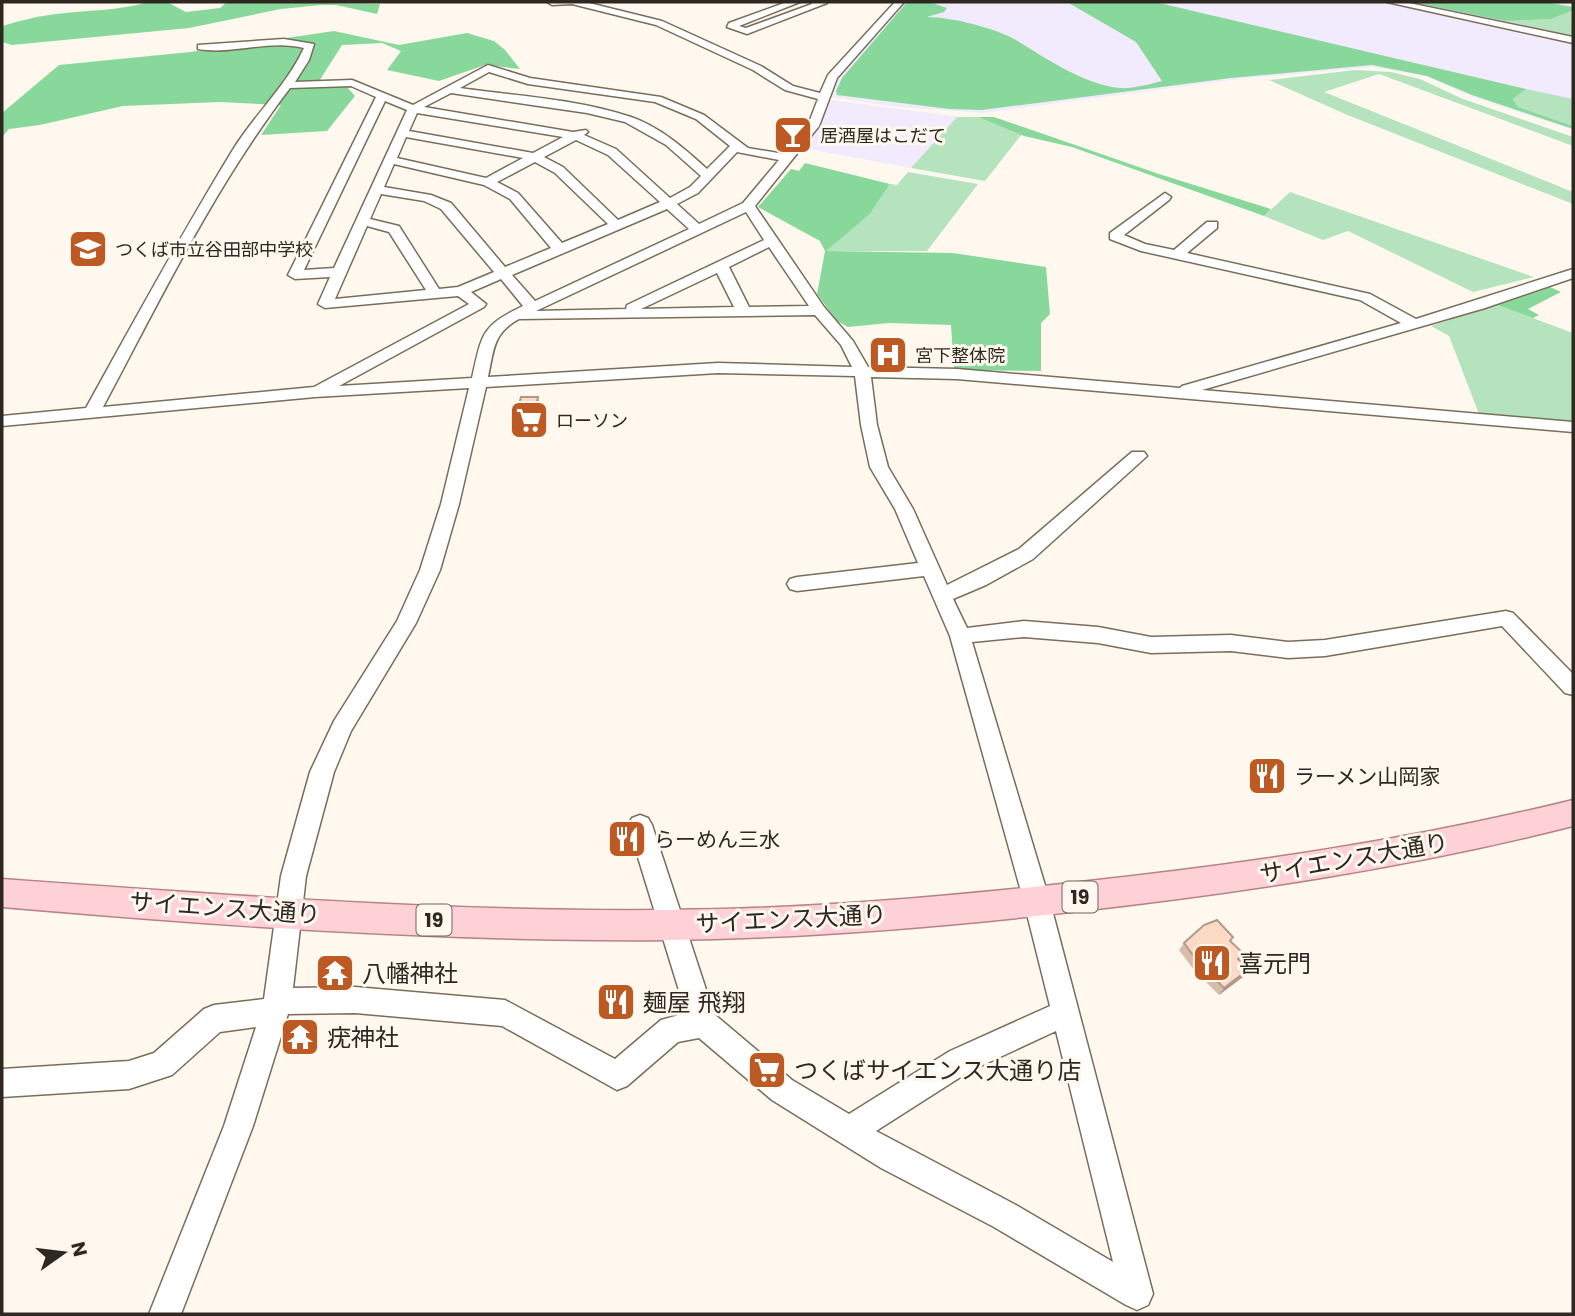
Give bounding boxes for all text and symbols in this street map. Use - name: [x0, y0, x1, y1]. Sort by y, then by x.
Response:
- bar icon: 居酒屋はこだて: [772, 114, 814, 156]
- place label: 居酒屋はこだて: [820, 123, 946, 148]
- school or university icon: つくば市立谷田部中学校: [67, 228, 109, 270]
- place label: つくば市立谷田部中学校: [115, 237, 313, 262]
- hospital icon: 宮下整体院: [867, 334, 909, 376]
- place label: 宮下整体院: [915, 343, 1005, 368]
- supermarket icon: ローソン: [508, 399, 550, 441]
- place label: ローソン: [556, 408, 628, 433]
- restaurant icon: ラーメン山岡家: [1246, 755, 1288, 797]
- place label: ラーメン山岡家: [1294, 762, 1440, 791]
- restaurant icon: らーめん三水: [606, 818, 648, 860]
- place label: らーめん三水: [654, 825, 780, 854]
- street label: サイエンス大通り: [1257, 825, 1451, 891]
- road number: 19: [1062, 882, 1098, 912]
- street label: サイエンス大通り: [128, 885, 322, 931]
- street label: サイエンス大通り: [695, 898, 887, 940]
- road number: 19: [416, 904, 452, 936]
- restaurant icon: 喜元門: [1191, 942, 1233, 984]
- place label: 喜元門: [1239, 947, 1311, 980]
- temple icon: 八幡神社: [314, 952, 356, 994]
- place label: 八幡神社: [362, 957, 458, 990]
- restaurant icon: 麺屋 飛翔: [595, 981, 637, 1023]
- place label: 麺屋 飛翔: [643, 986, 745, 1019]
- temple icon: 疣神社: [279, 1016, 321, 1058]
- place label: 疣神社: [327, 1021, 399, 1054]
- supermarket icon: つくばサイエンス大通り店: [746, 1049, 788, 1091]
- place label: つくばサイエンス大通り店: [794, 1054, 1081, 1087]
- north arrow: [28, 1218, 98, 1288]
- text: N: [64, 1239, 94, 1259]

